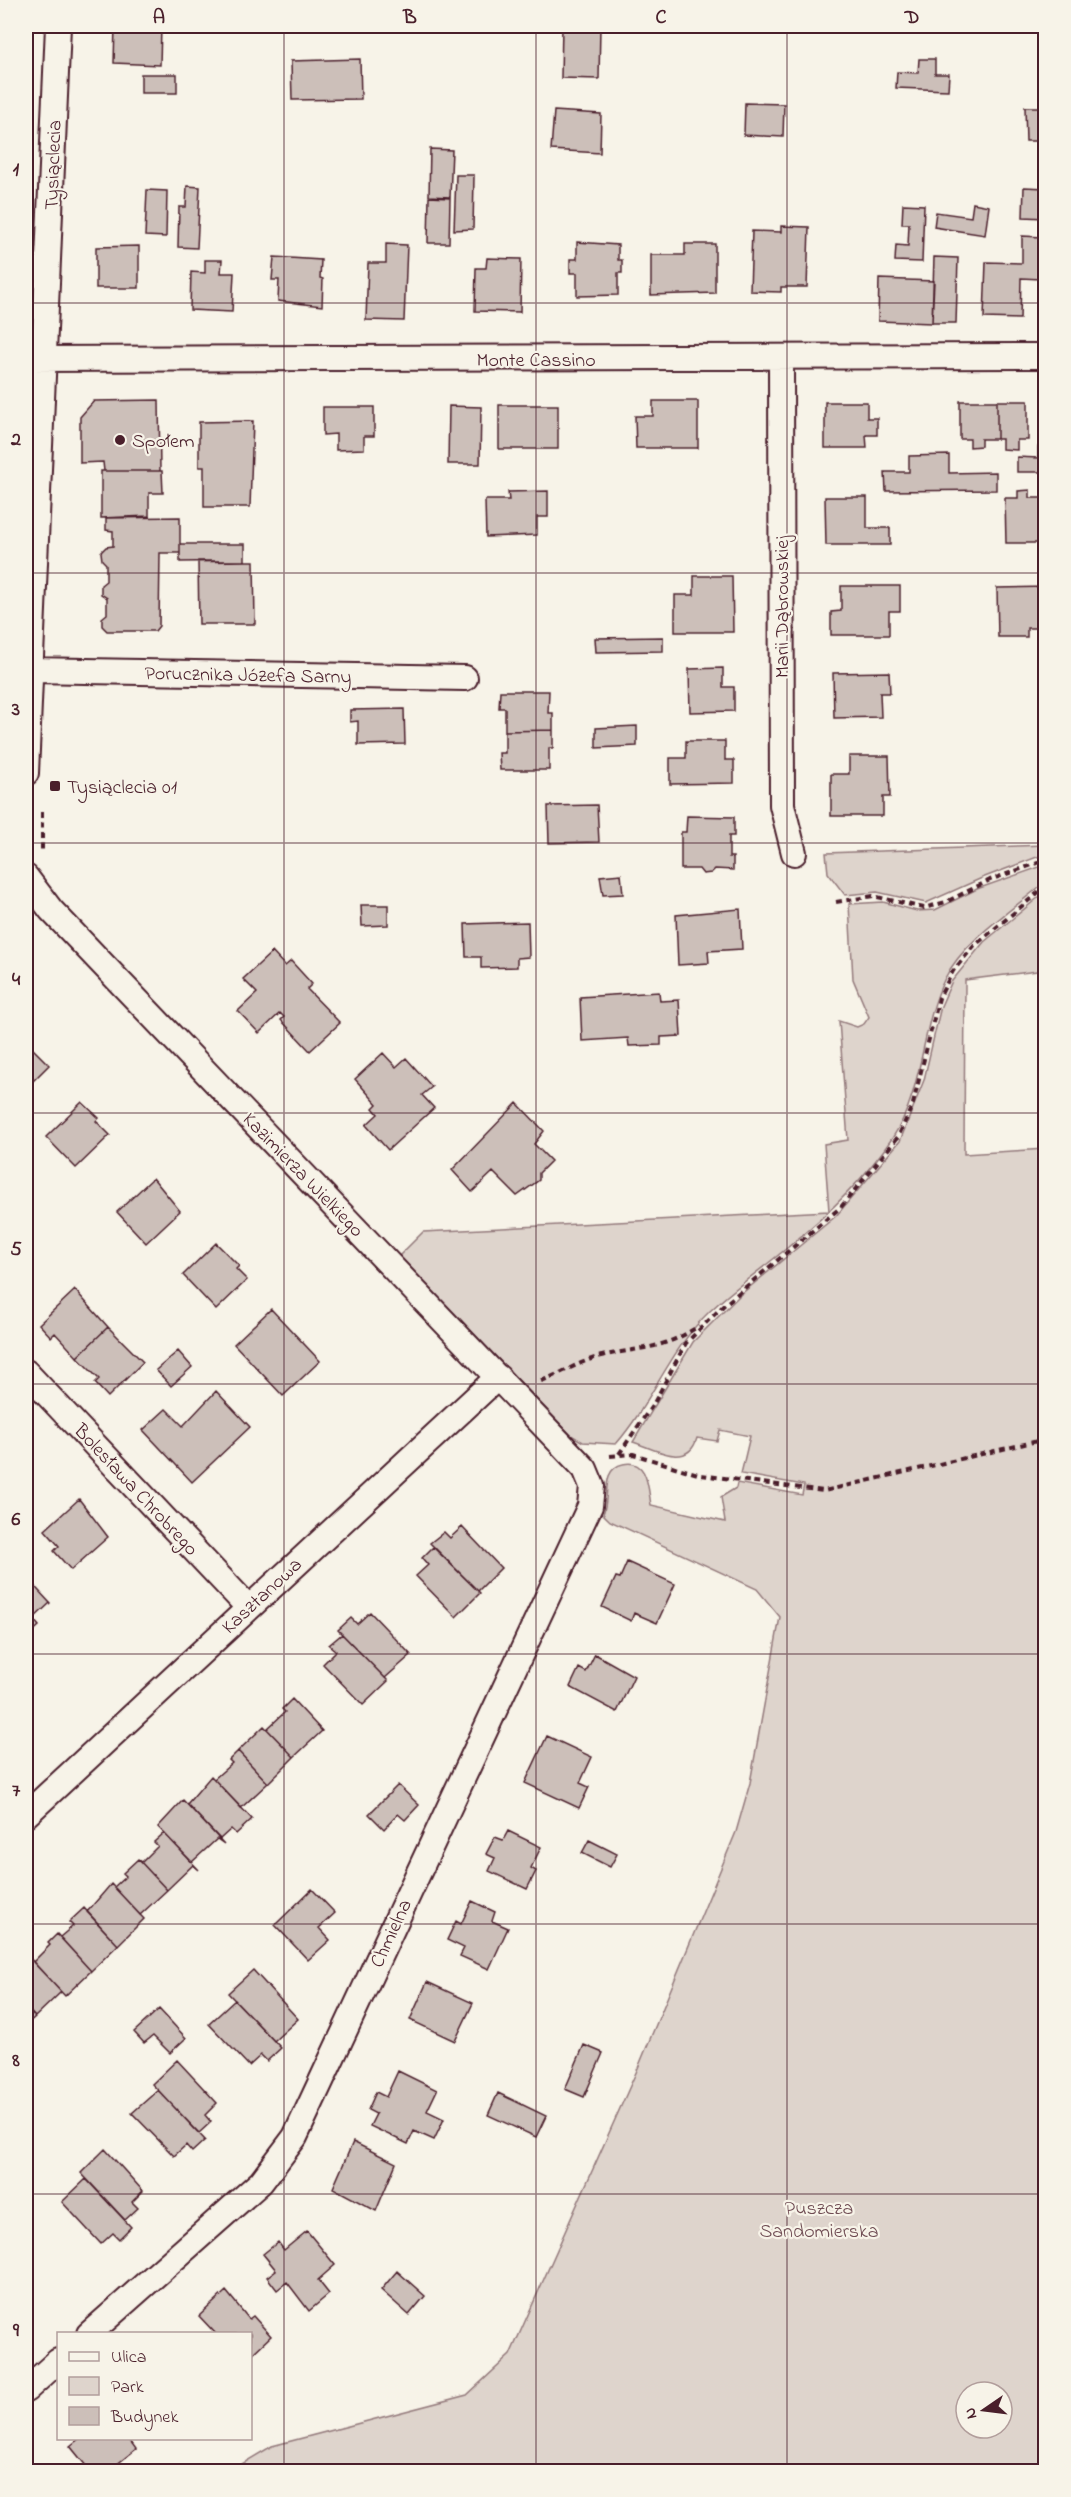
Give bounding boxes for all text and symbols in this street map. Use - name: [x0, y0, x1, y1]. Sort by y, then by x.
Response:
- text: A: [153, 4, 165, 33]
- text: B: [402, 4, 417, 33]
- text: C: [656, 4, 667, 33]
- text: D: [904, 4, 919, 33]
- street label: Tysiąclecia: [38, 120, 71, 211]
- text: 1: [13, 156, 20, 185]
- street label: Monte Cassino: [476, 347, 596, 376]
- text: 2: [10, 426, 21, 455]
- place label: Społem: [132, 428, 195, 457]
- marker: Społem: [113, 433, 127, 447]
- street label: Marii Dąbrowskiej: [769, 535, 798, 678]
- street label: Porucznika Józefa Sarny: [144, 660, 352, 693]
- text: 3: [11, 696, 20, 725]
- place label: Tysiąclecia 01: [67, 774, 177, 803]
- marker: Tysiąclecia 01: [48, 779, 62, 793]
- text: 4: [12, 966, 21, 995]
- street label: Kazimierza Wielkiego: [234, 1107, 370, 1246]
- text: 5: [10, 1236, 22, 1265]
- street label: Bolesława Chrobrego: [65, 1417, 204, 1564]
- text: 6: [12, 1506, 21, 1535]
- street label: Kasztanowa: [216, 1552, 309, 1642]
- text: 7: [12, 1777, 21, 1806]
- street label: Chmielna: [364, 1895, 421, 1973]
- text: 8: [11, 2047, 20, 2076]
- park label: Puszcza Sandomierska: [759, 2195, 879, 2247]
- text: 9: [12, 2317, 20, 2346]
- legend: [57, 2332, 252, 2440]
- text: Ulica: [111, 2345, 146, 2371]
- text: Park: [111, 2375, 144, 2401]
- north arrow: [954, 2380, 1014, 2440]
- text: Budynek: [110, 2405, 178, 2431]
- text: N: [958, 2405, 984, 2421]

